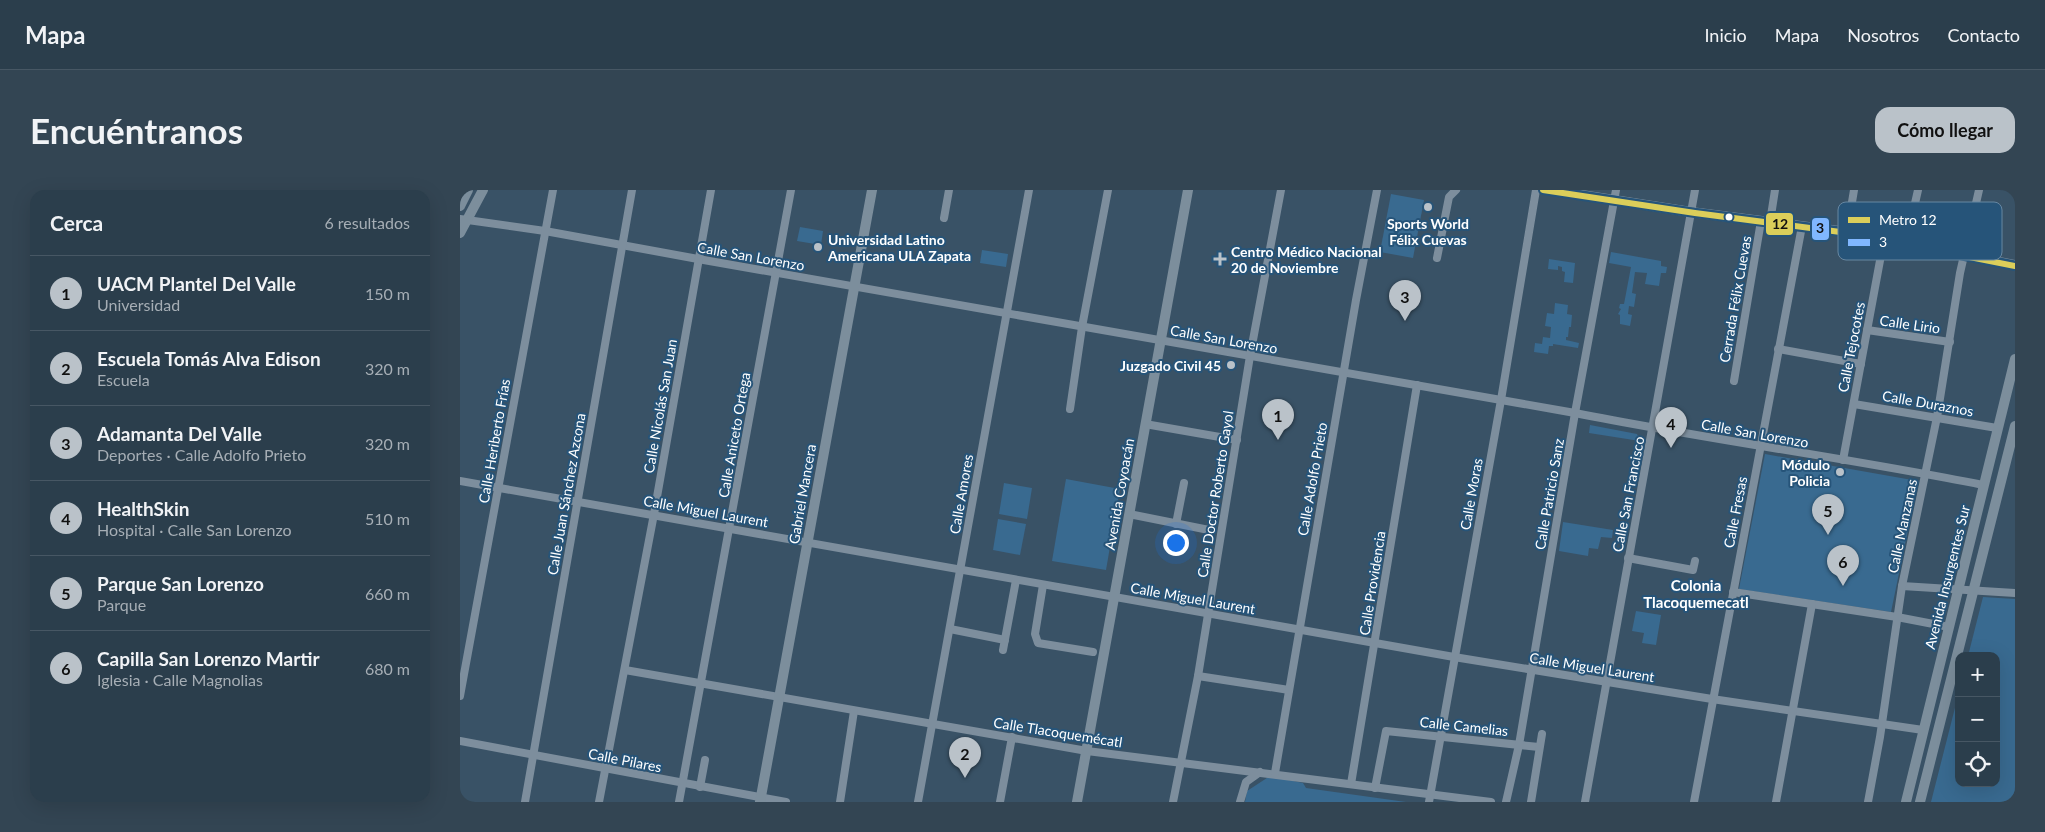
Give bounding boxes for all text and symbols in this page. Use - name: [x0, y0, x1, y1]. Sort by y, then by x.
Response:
- text: Mapa: [25, 20, 85, 49]
- text: Inicio: [1704, 24, 1747, 46]
- text: Mapa: [1775, 24, 1819, 46]
- text: Nosotros: [1847, 24, 1919, 46]
- text: Contacto: [1947, 24, 2020, 46]
- button: Cómo llegar: [1875, 107, 2015, 153]
- text: Encuéntranos: [30, 109, 243, 151]
- marker: Sports World Félix Cuevas: [1422, 201, 1434, 213]
- legend: [1838, 202, 2002, 260]
- text: Cerca: [50, 210, 103, 235]
- text: Metro 12: [1879, 211, 1937, 228]
- unlabelled marker: [1724, 212, 1734, 222]
- line badge: 12: [1765, 212, 1794, 236]
- text: 6 resultados: [324, 213, 410, 232]
- place label: Sports World Félix Cuevas: [1387, 215, 1469, 248]
- text: 12: [1772, 215, 1788, 232]
- line badge: 3: [1811, 217, 1830, 241]
- text: 3: [1816, 219, 1824, 236]
- place label: Universidad Latino Americana ULA Zapata: [827, 231, 971, 264]
- text: 3: [1879, 233, 1887, 250]
- street label: Cerrada Félix Cuevas: [1715, 234, 1755, 364]
- street label: Calle San Lorenzo: [696, 238, 806, 274]
- marker: Universidad Latino Americana ULA Zapata: [812, 241, 824, 253]
- place label: Centro Médico Nacional 20 de Noviembre: [1231, 243, 1382, 276]
- marker: Centro Médico Nacional 20 de Noviembre: [1213, 252, 1227, 266]
- text: UACM Plantel Del Valle: [97, 272, 296, 295]
- pin: 3: [1389, 280, 1421, 321]
- text: 1: [61, 284, 71, 303]
- text: 150 m: [365, 284, 410, 303]
- text: Universidad: [97, 295, 180, 314]
- street label: Calle Tejocotes: [1834, 300, 1868, 394]
- street label: Calle Lirio: [1879, 311, 1941, 337]
- street label: Calle San Lorenzo: [1169, 321, 1279, 357]
- street label: Calle Nicolás San Juan: [640, 338, 680, 474]
- text: Escuela Tomás Alva Edison: [97, 347, 321, 370]
- place label: Juzgado Civil 45: [1120, 357, 1221, 374]
- text: 2: [61, 359, 71, 378]
- text: 320 m: [365, 359, 410, 378]
- marker: Juzgado Civil 45: [1225, 359, 1237, 371]
- text: Escuela: [97, 370, 150, 389]
- street label: Calle Aniceto Ortega: [715, 371, 753, 499]
- street label: Calle Heriberto Frías: [475, 378, 513, 504]
- street label: Calle Duraznos: [1881, 387, 1975, 419]
- pin: 1: [1262, 399, 1294, 440]
- pin: 4: [1655, 407, 1687, 448]
- street label: Calle Doctor Roberto Gayol: [1193, 409, 1237, 579]
- street label: Calle Juan Sánchez Azcona: [543, 412, 589, 576]
- street label: Calle San Lorenzo: [1700, 415, 1810, 451]
- street label: Calle Adolfo Prieto: [1294, 421, 1330, 537]
- text: Adamanta Del Valle: [97, 422, 262, 445]
- text: 3: [61, 434, 71, 453]
- text: 320 m: [365, 434, 410, 453]
- street label: Calle San Francisco: [1608, 435, 1648, 553]
- street label: Avenida Coyoacán: [1101, 437, 1137, 551]
- street label: Calle Patricio Sanz: [1531, 437, 1567, 551]
- street label: Gabriel Mancera: [785, 443, 819, 545]
- text: Deportes · Calle Adolfo Prieto: [97, 445, 306, 464]
- street label: Calle Amores: [946, 453, 976, 535]
- place label: Módulo Policia: [1782, 456, 1830, 489]
- street label: Calle Moras: [1456, 457, 1486, 531]
- marker: Módulo Policia: [1834, 466, 1846, 478]
- street label: Calle Fresas: [1720, 475, 1750, 549]
- street label: Calle Manzanas: [1884, 477, 1920, 575]
- street label: Calle Miguel Laurent: [642, 492, 770, 530]
- pin: 5: [1812, 494, 1844, 535]
- text: HealthSkin: [97, 497, 189, 520]
- street label: Avenida Insurgentes Sur: [1921, 503, 1973, 651]
- text: 4: [61, 509, 71, 528]
- text: 510 m: [365, 509, 410, 528]
- text: Hospital · Calle San Lorenzo: [97, 520, 292, 539]
- your location: [1163, 530, 1189, 556]
- street label: Calle Providencia: [1355, 530, 1389, 636]
- pin: 6: [1827, 545, 1859, 586]
- text: Parque San Lorenzo: [97, 572, 264, 595]
- district label: Colonia Tlacoquemecatl: [1643, 576, 1749, 611]
- street label: Calle Miguel Laurent: [1129, 579, 1257, 617]
- text: 5: [61, 584, 71, 603]
- text: 660 m: [365, 584, 410, 603]
- text: Parque: [97, 595, 146, 614]
- text: Capilla San Lorenzo Martir: [97, 647, 320, 670]
- street label: Calle Miguel Laurent: [1528, 649, 1656, 685]
- map controls: [1955, 652, 2000, 787]
- button: +: [1955, 652, 2000, 697]
- text: 6: [61, 659, 71, 678]
- text: 680 m: [365, 659, 410, 678]
- text: Iglesia · Calle Magnolias: [97, 670, 263, 689]
- button: −: [1955, 697, 2000, 742]
- street label: Calle Tlacoquemécatl: [992, 713, 1124, 751]
- street label: Calle Camelias: [1419, 713, 1509, 739]
- pin: 2: [949, 737, 981, 778]
- button: locate: [1955, 742, 2000, 787]
- street label: Calle Pilares: [587, 745, 663, 775]

